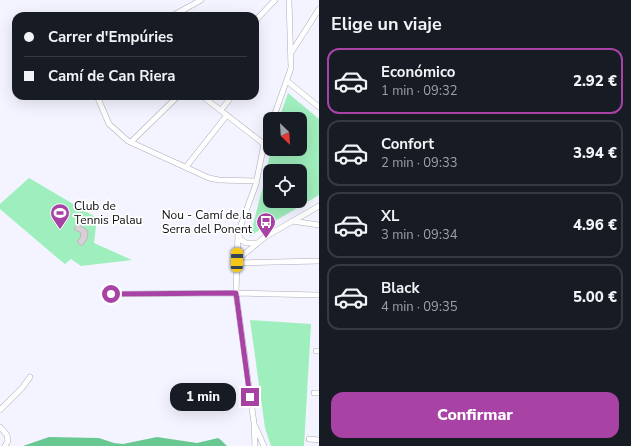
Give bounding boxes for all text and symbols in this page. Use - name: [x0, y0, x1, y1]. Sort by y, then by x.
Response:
- text: Elige un viaje: [331, 12, 442, 36]
- text: Carrer d'Empúries: [48, 27, 173, 47]
- text: Económico: [381, 62, 455, 82]
- icon: car: [333, 63, 369, 99]
- text: Camí de Can Riera: [48, 66, 176, 86]
- text: 2.92 €: [573, 71, 617, 91]
- text: 1 min · 09:32: [381, 82, 457, 100]
- north arrow: [263, 112, 307, 156]
- map controls: [263, 112, 307, 208]
- text: Confort: [381, 134, 434, 154]
- icon: car: [333, 135, 369, 171]
- text: 3.94 €: [573, 143, 617, 163]
- text: 2 min · 09:33: [381, 154, 457, 172]
- button: locate: [263, 164, 307, 208]
- place label: Club de Tennis Palau: [74, 198, 142, 228]
- sports icon: Club de Tennis Palau: [49, 202, 71, 230]
- text: XL: [381, 206, 400, 226]
- place label: Nou - Camí de la Serra del Ponent: [162, 207, 253, 237]
- icon: car: [333, 207, 369, 243]
- bus stop icon: Nou - Camí de la Serra del Ponent: [255, 211, 277, 239]
- text: 4.96 €: [573, 215, 617, 235]
- text: 3 min · 09:34: [381, 226, 457, 244]
- car: [231, 248, 243, 272]
- text: Black: [381, 278, 419, 298]
- icon: car: [333, 279, 369, 315]
- route start: [102, 285, 120, 303]
- text: 5.00 €: [573, 287, 617, 307]
- text: 4 min · 09:35: [381, 298, 457, 316]
- callout: 1 min: [170, 383, 236, 411]
- text: 1 min: [186, 388, 220, 406]
- route end: [241, 388, 259, 406]
- button: Confirmar: [331, 392, 619, 438]

